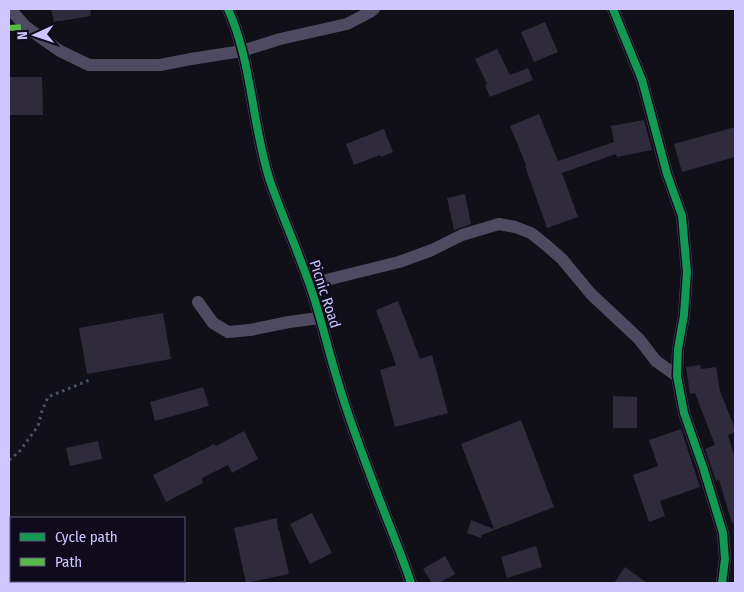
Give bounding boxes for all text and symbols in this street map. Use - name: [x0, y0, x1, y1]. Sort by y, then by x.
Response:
- north arrow: [10, 10, 60, 60]
- text: N: [14, 31, 31, 40]
- street label: Picnic Road: [306, 258, 344, 330]
- legend: [10, 517, 185, 582]
- text: Cycle path: [55, 528, 118, 546]
- text: Path: [55, 553, 82, 571]

